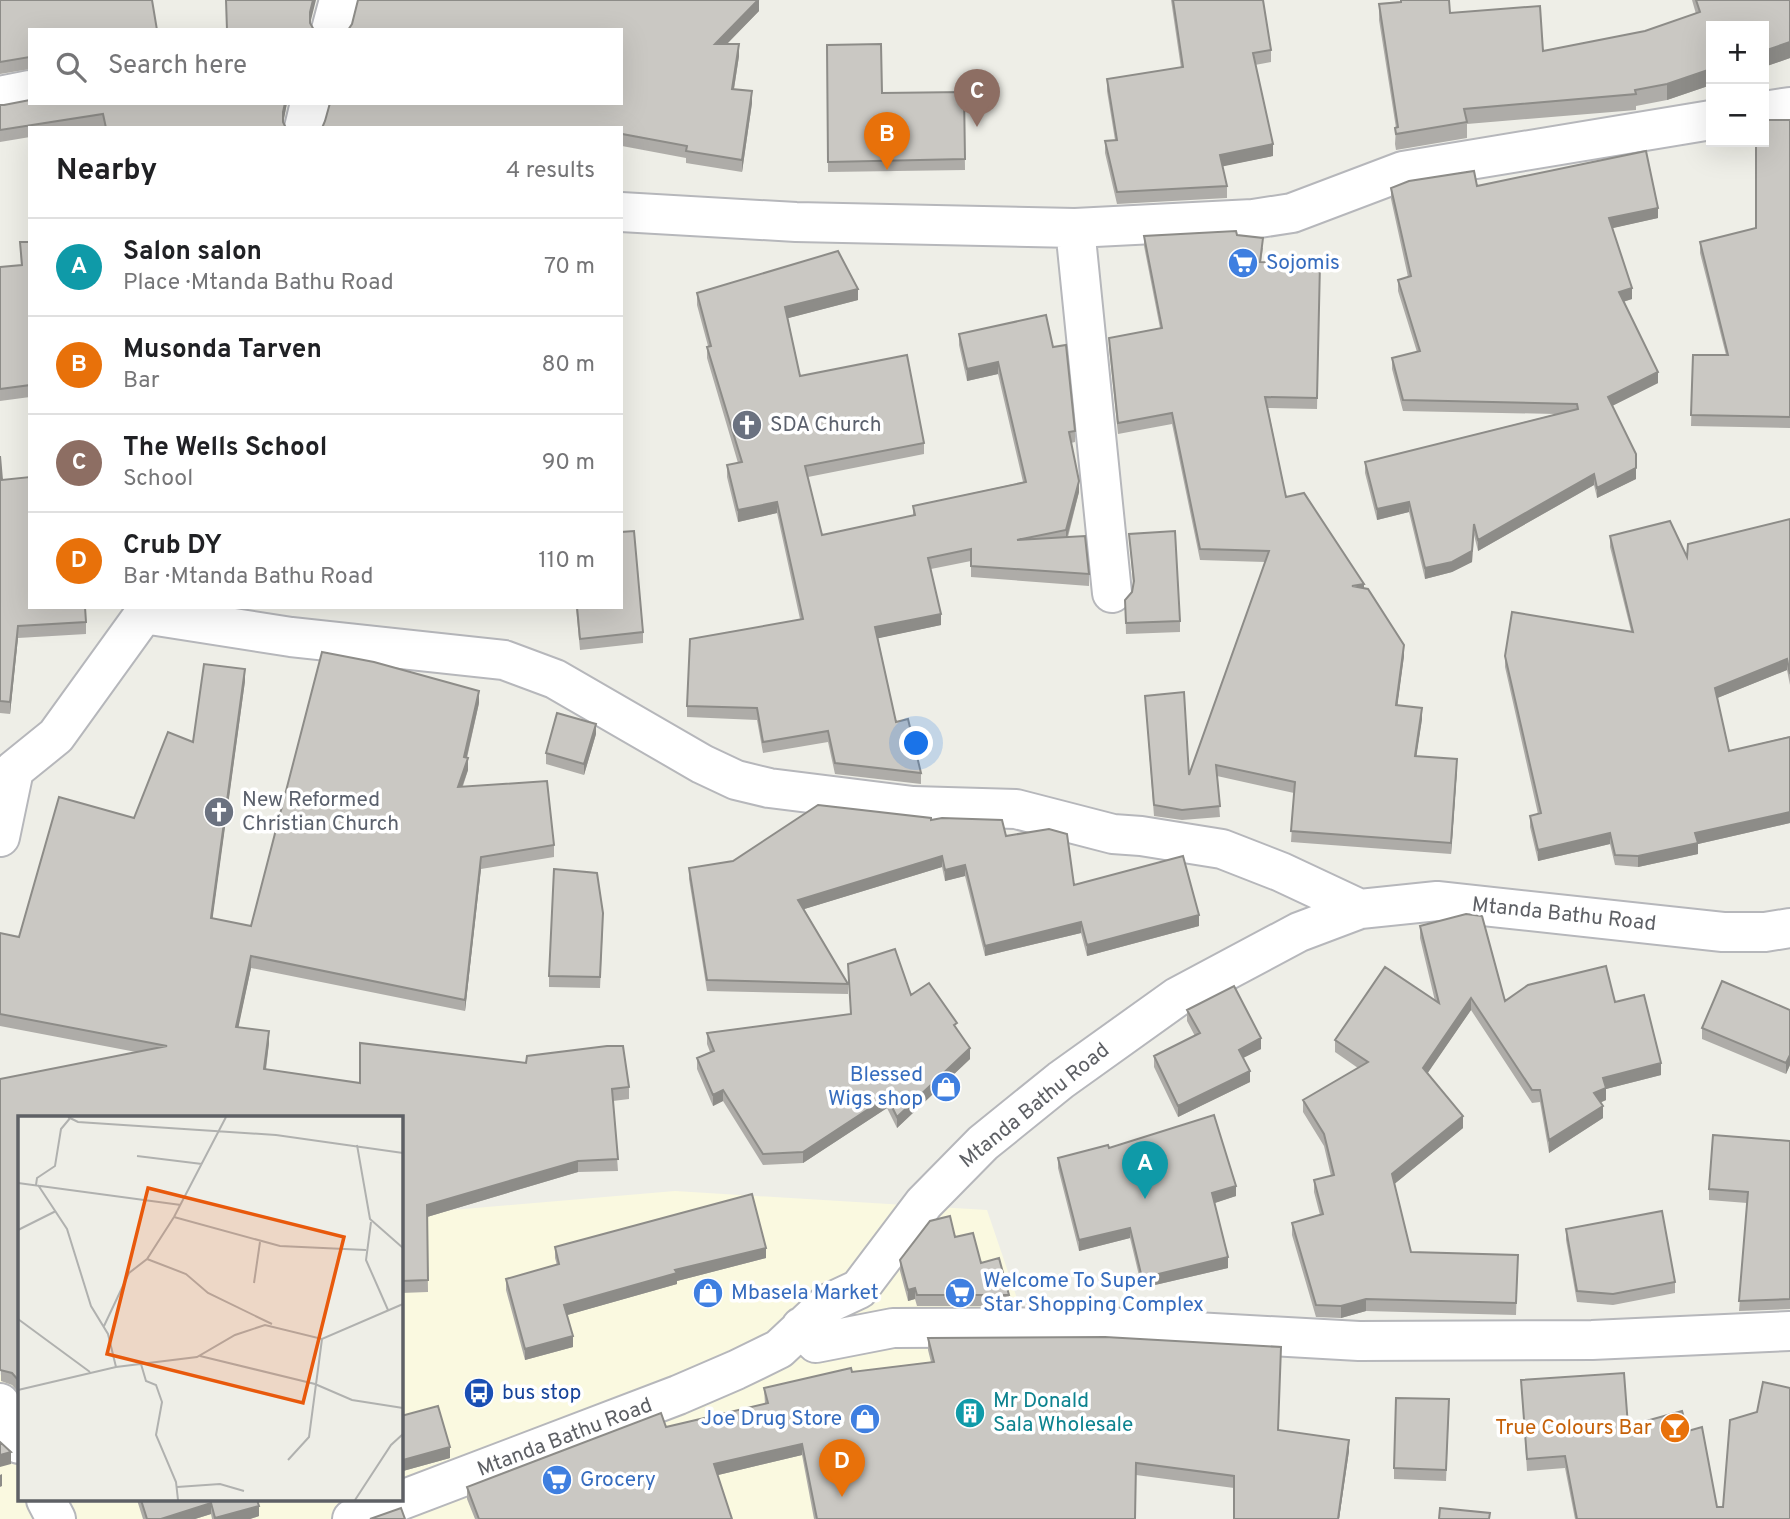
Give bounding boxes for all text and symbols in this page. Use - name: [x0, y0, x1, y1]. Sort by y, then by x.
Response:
- map controls: [1706, 21, 1769, 147]
- button: +: [1706, 21, 1769, 84]
- search box: [28, 28, 623, 105]
- icon: search: [52, 48, 90, 86]
- text: Search here: [108, 50, 247, 83]
- pin: C: [954, 69, 1000, 127]
- button: −: [1706, 84, 1769, 147]
- pin: B: [864, 112, 910, 170]
- text: Nearby: [56, 153, 157, 190]
- text: 4 results: [506, 157, 595, 186]
- text: Salon salon: [123, 236, 262, 269]
- supermarket icon: Sojomis: [1226, 246, 1260, 280]
- place label: Sojomis: [1266, 250, 1340, 277]
- text: A: [71, 253, 87, 282]
- text: 70 m: [544, 253, 595, 282]
- text: Place · Mtanda Bathu Road: [123, 269, 394, 298]
- text: Musonda Tarven: [123, 334, 322, 367]
- text: B: [71, 351, 87, 380]
- text: 80 m: [542, 351, 595, 380]
- text: Bar: [123, 367, 160, 396]
- church icon: SDA Church: [730, 408, 764, 442]
- place label: SDA Church: [770, 412, 882, 439]
- text: The Wells School: [123, 432, 327, 465]
- text: C: [72, 449, 86, 478]
- text: 90 m: [542, 449, 595, 478]
- text: School: [123, 465, 193, 494]
- text: Crub DY: [123, 530, 222, 563]
- text: D: [71, 547, 87, 576]
- text: 110 m: [538, 547, 595, 576]
- text: Bar · Mtanda Bathu Road: [123, 563, 373, 592]
- your location: [899, 726, 933, 760]
- place label: New Reformed Christian Church: [242, 787, 399, 838]
- church icon: New Reformed Christian Church: [202, 795, 236, 829]
- street label: Mtanda Bathu Road: [1470, 892, 1658, 938]
- street label: Mtanda Bathu Road: [955, 1037, 1115, 1175]
- place label: Blessed Wigs shop: [828, 1062, 923, 1113]
- shop icon: Blessed Wigs shop: [929, 1070, 963, 1104]
- inset map: [18, 1116, 402, 1502]
- pin: A: [1122, 1141, 1168, 1199]
- place label: Welcome To Super Star Shopping Complex: [983, 1268, 1204, 1319]
- shop icon: Mbasela Market: [691, 1276, 725, 1310]
- supermarket icon: Welcome To Super Star Shopping Complex: [943, 1276, 977, 1310]
- place label: Mbasela Market: [731, 1280, 879, 1307]
- bus stop icon: bus stop: [462, 1376, 496, 1410]
- place label: bus stop: [502, 1380, 581, 1407]
- place label: Mr Donald Sala Wholesale: [993, 1388, 1133, 1439]
- street label: Mtanda Bathu Road: [474, 1392, 656, 1484]
- building icon: Mr Donald Sala Wholesale: [953, 1396, 987, 1430]
- shop icon: Joe Drug Store: [848, 1402, 882, 1436]
- place label: Joe Drug Store: [701, 1406, 842, 1433]
- bar icon: True Colours Bar: [1658, 1411, 1692, 1445]
- place label: True Colours Bar: [1495, 1415, 1652, 1442]
- pin: D: [819, 1439, 865, 1497]
- supermarket icon: Grocery: [540, 1463, 574, 1497]
- place label: Grocery: [580, 1467, 656, 1494]

